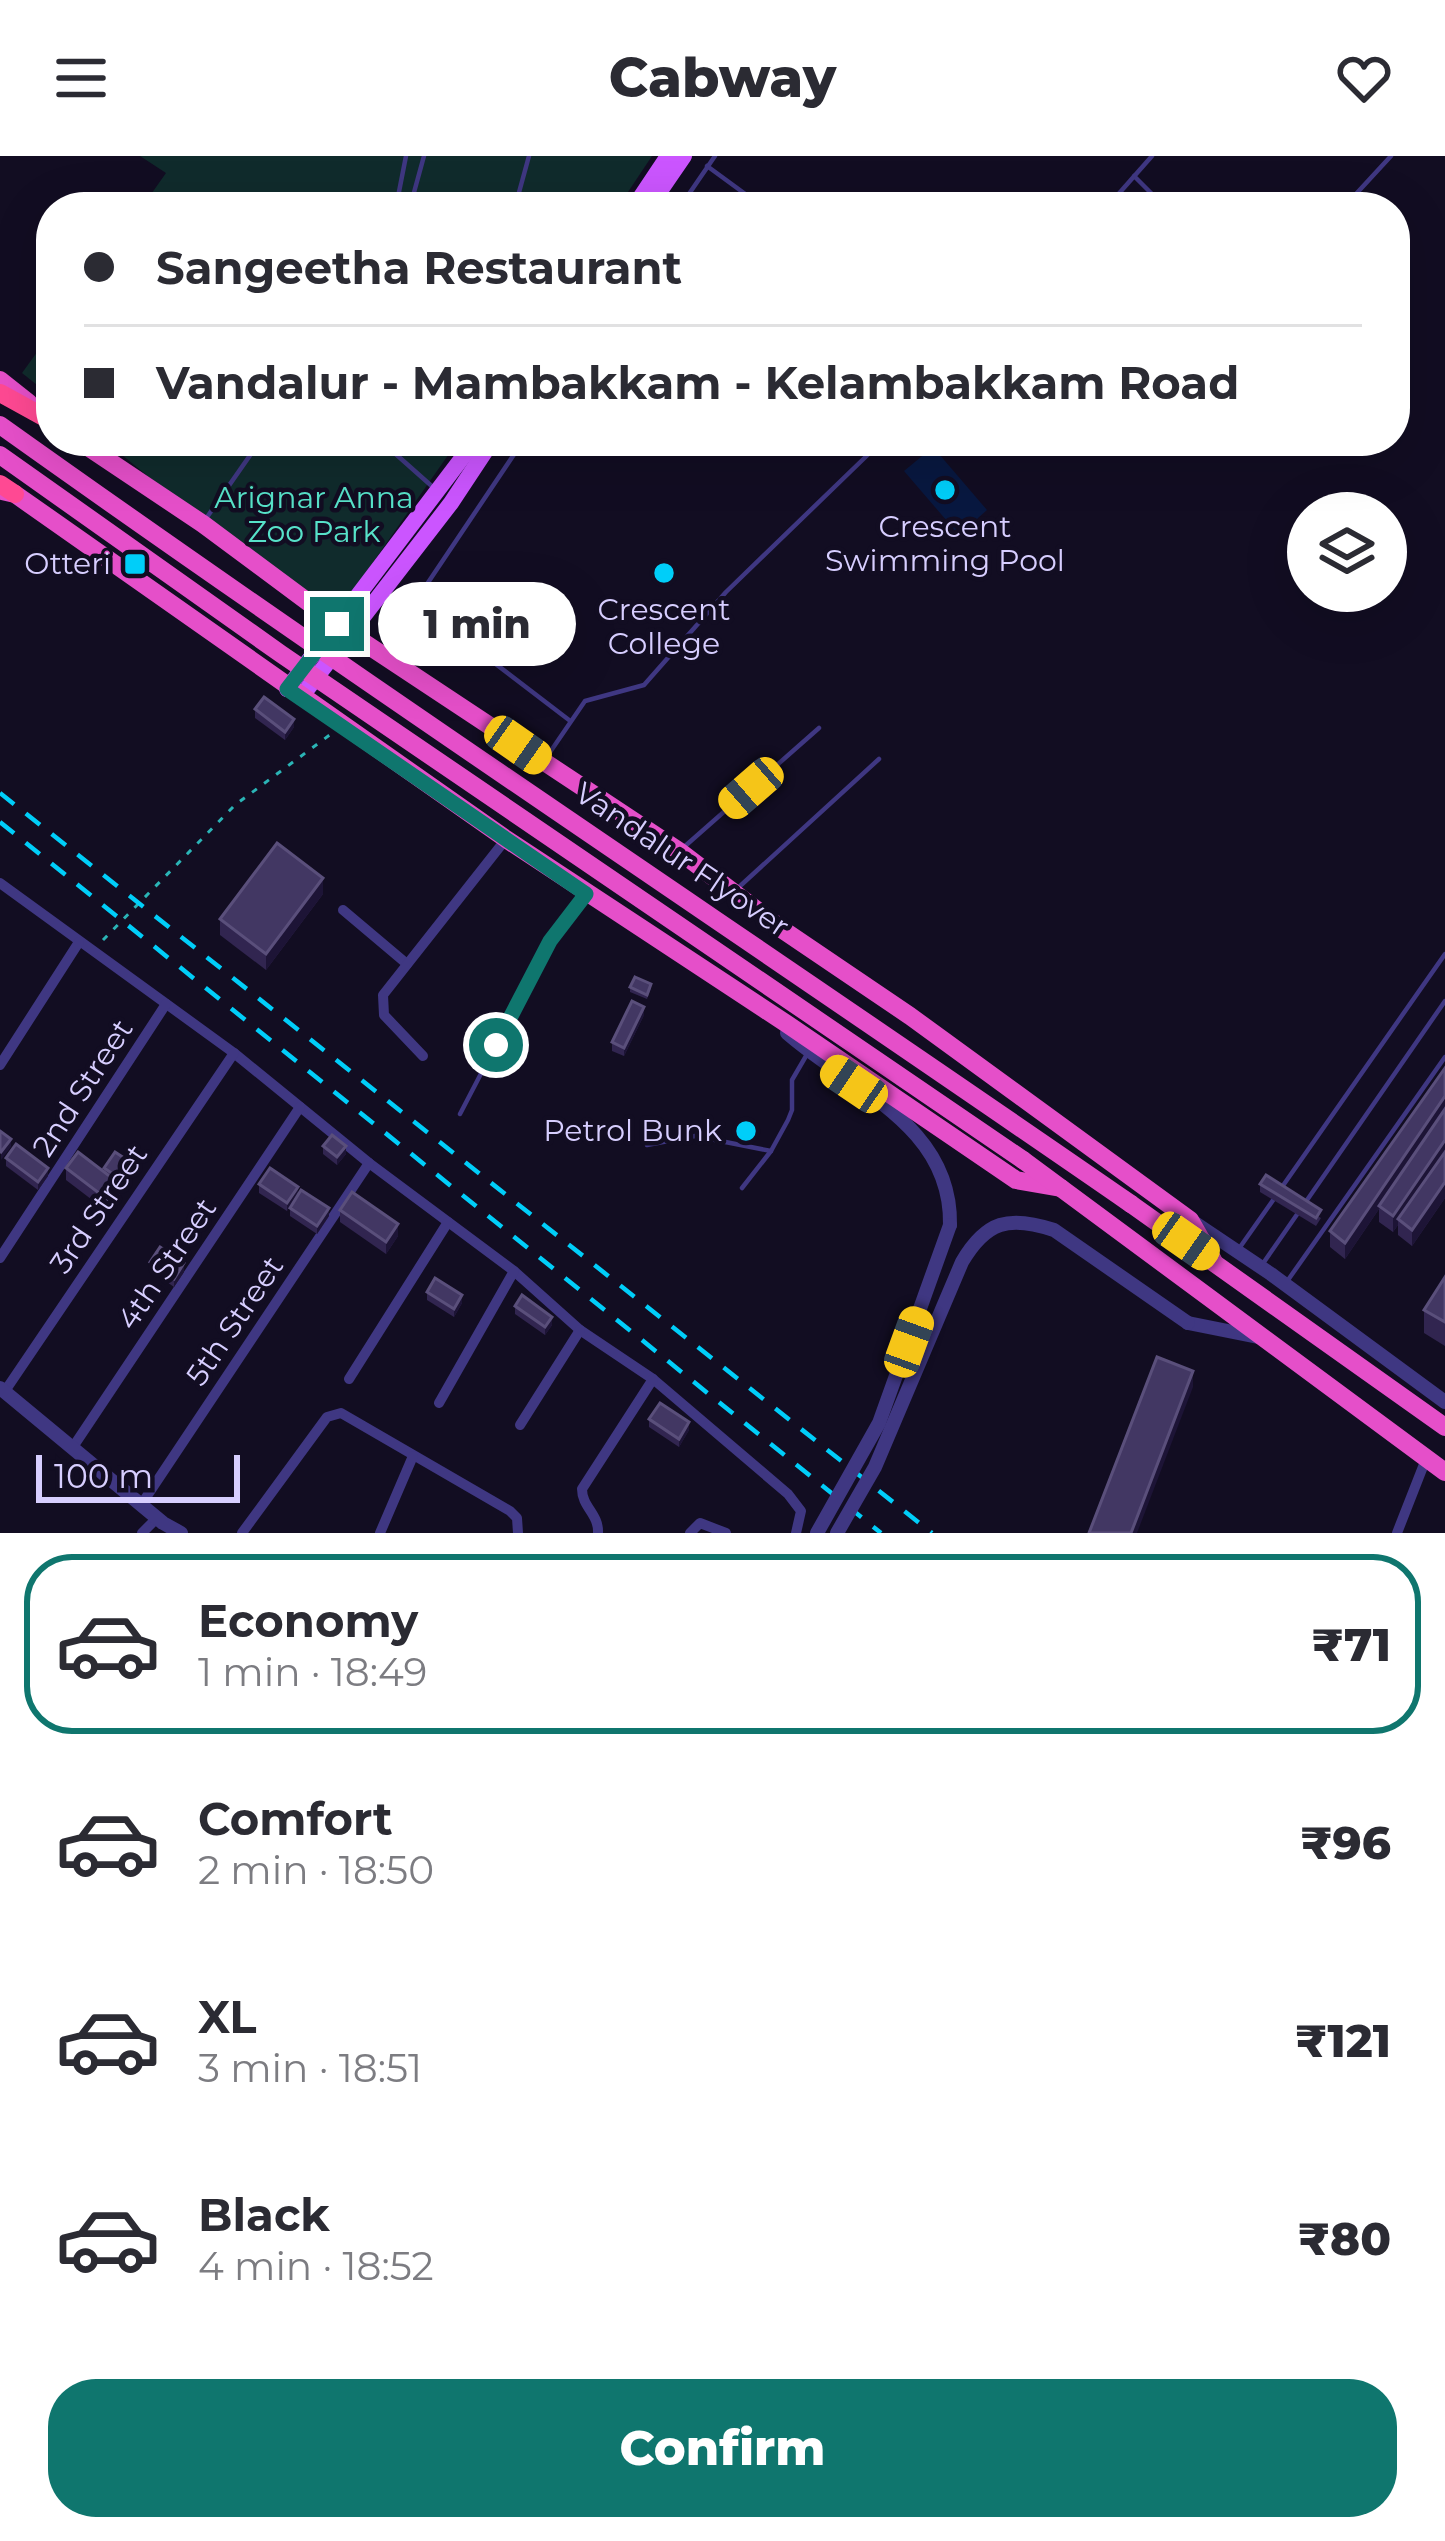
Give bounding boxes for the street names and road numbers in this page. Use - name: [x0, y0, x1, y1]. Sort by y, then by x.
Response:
- street label: Vandalur Flyover: [568, 774, 796, 945]
- street label: 2nd Street: [25, 1012, 141, 1163]
- street label: 3rd Street: [42, 1137, 155, 1280]
- street label: 4th Street: [109, 1191, 224, 1337]
- street label: 5th Street: [178, 1249, 291, 1392]

